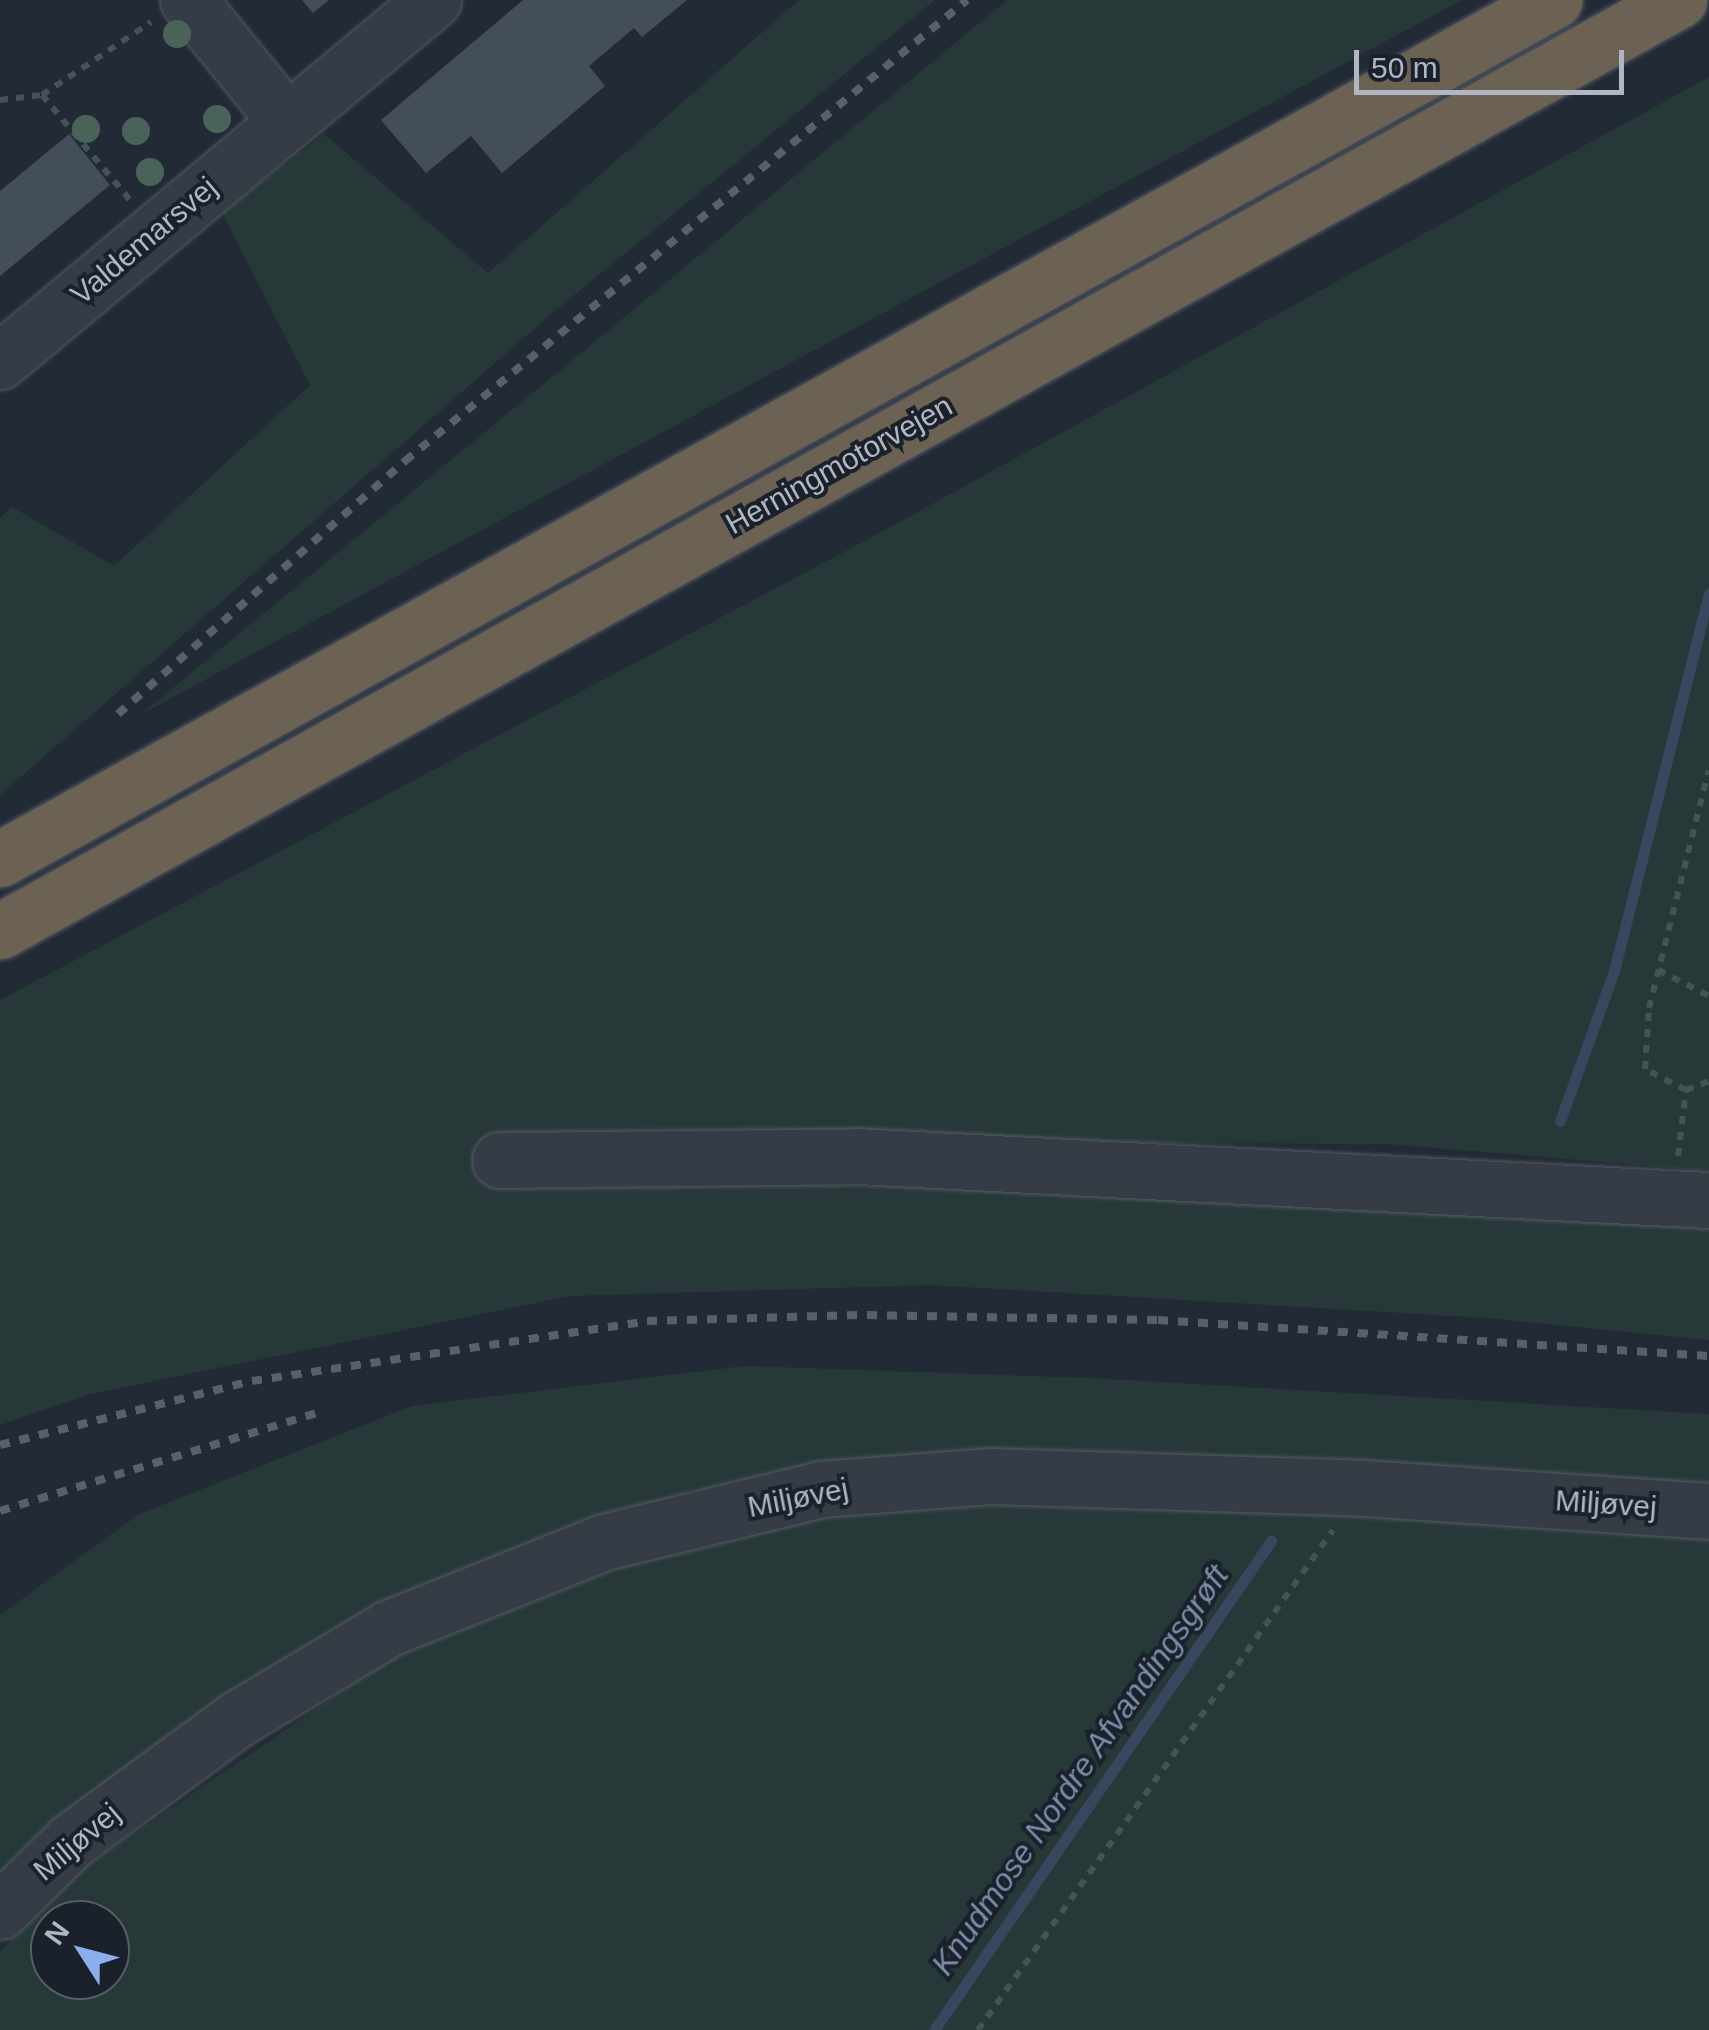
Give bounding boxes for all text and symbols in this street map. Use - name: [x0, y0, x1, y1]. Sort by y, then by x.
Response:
- scale bar: [1359, 30, 1629, 92]
- text: 50 m: [1371, 51, 1438, 84]
- street label: Valdemarsvej: [64, 170, 224, 312]
- street label: Herningmotorvejen: [719, 388, 959, 542]
- street label: Miljøvej: [745, 1471, 851, 1525]
- street label: Miljøvej: [1554, 1482, 1658, 1526]
- water label: Knudmose Nordre Afvandingsgrøft: [923, 1557, 1237, 1983]
- street label: Miljøvej: [26, 1796, 128, 1888]
- north arrow: [30, 1900, 130, 2000]
- text: N: [38, 1916, 75, 1951]

